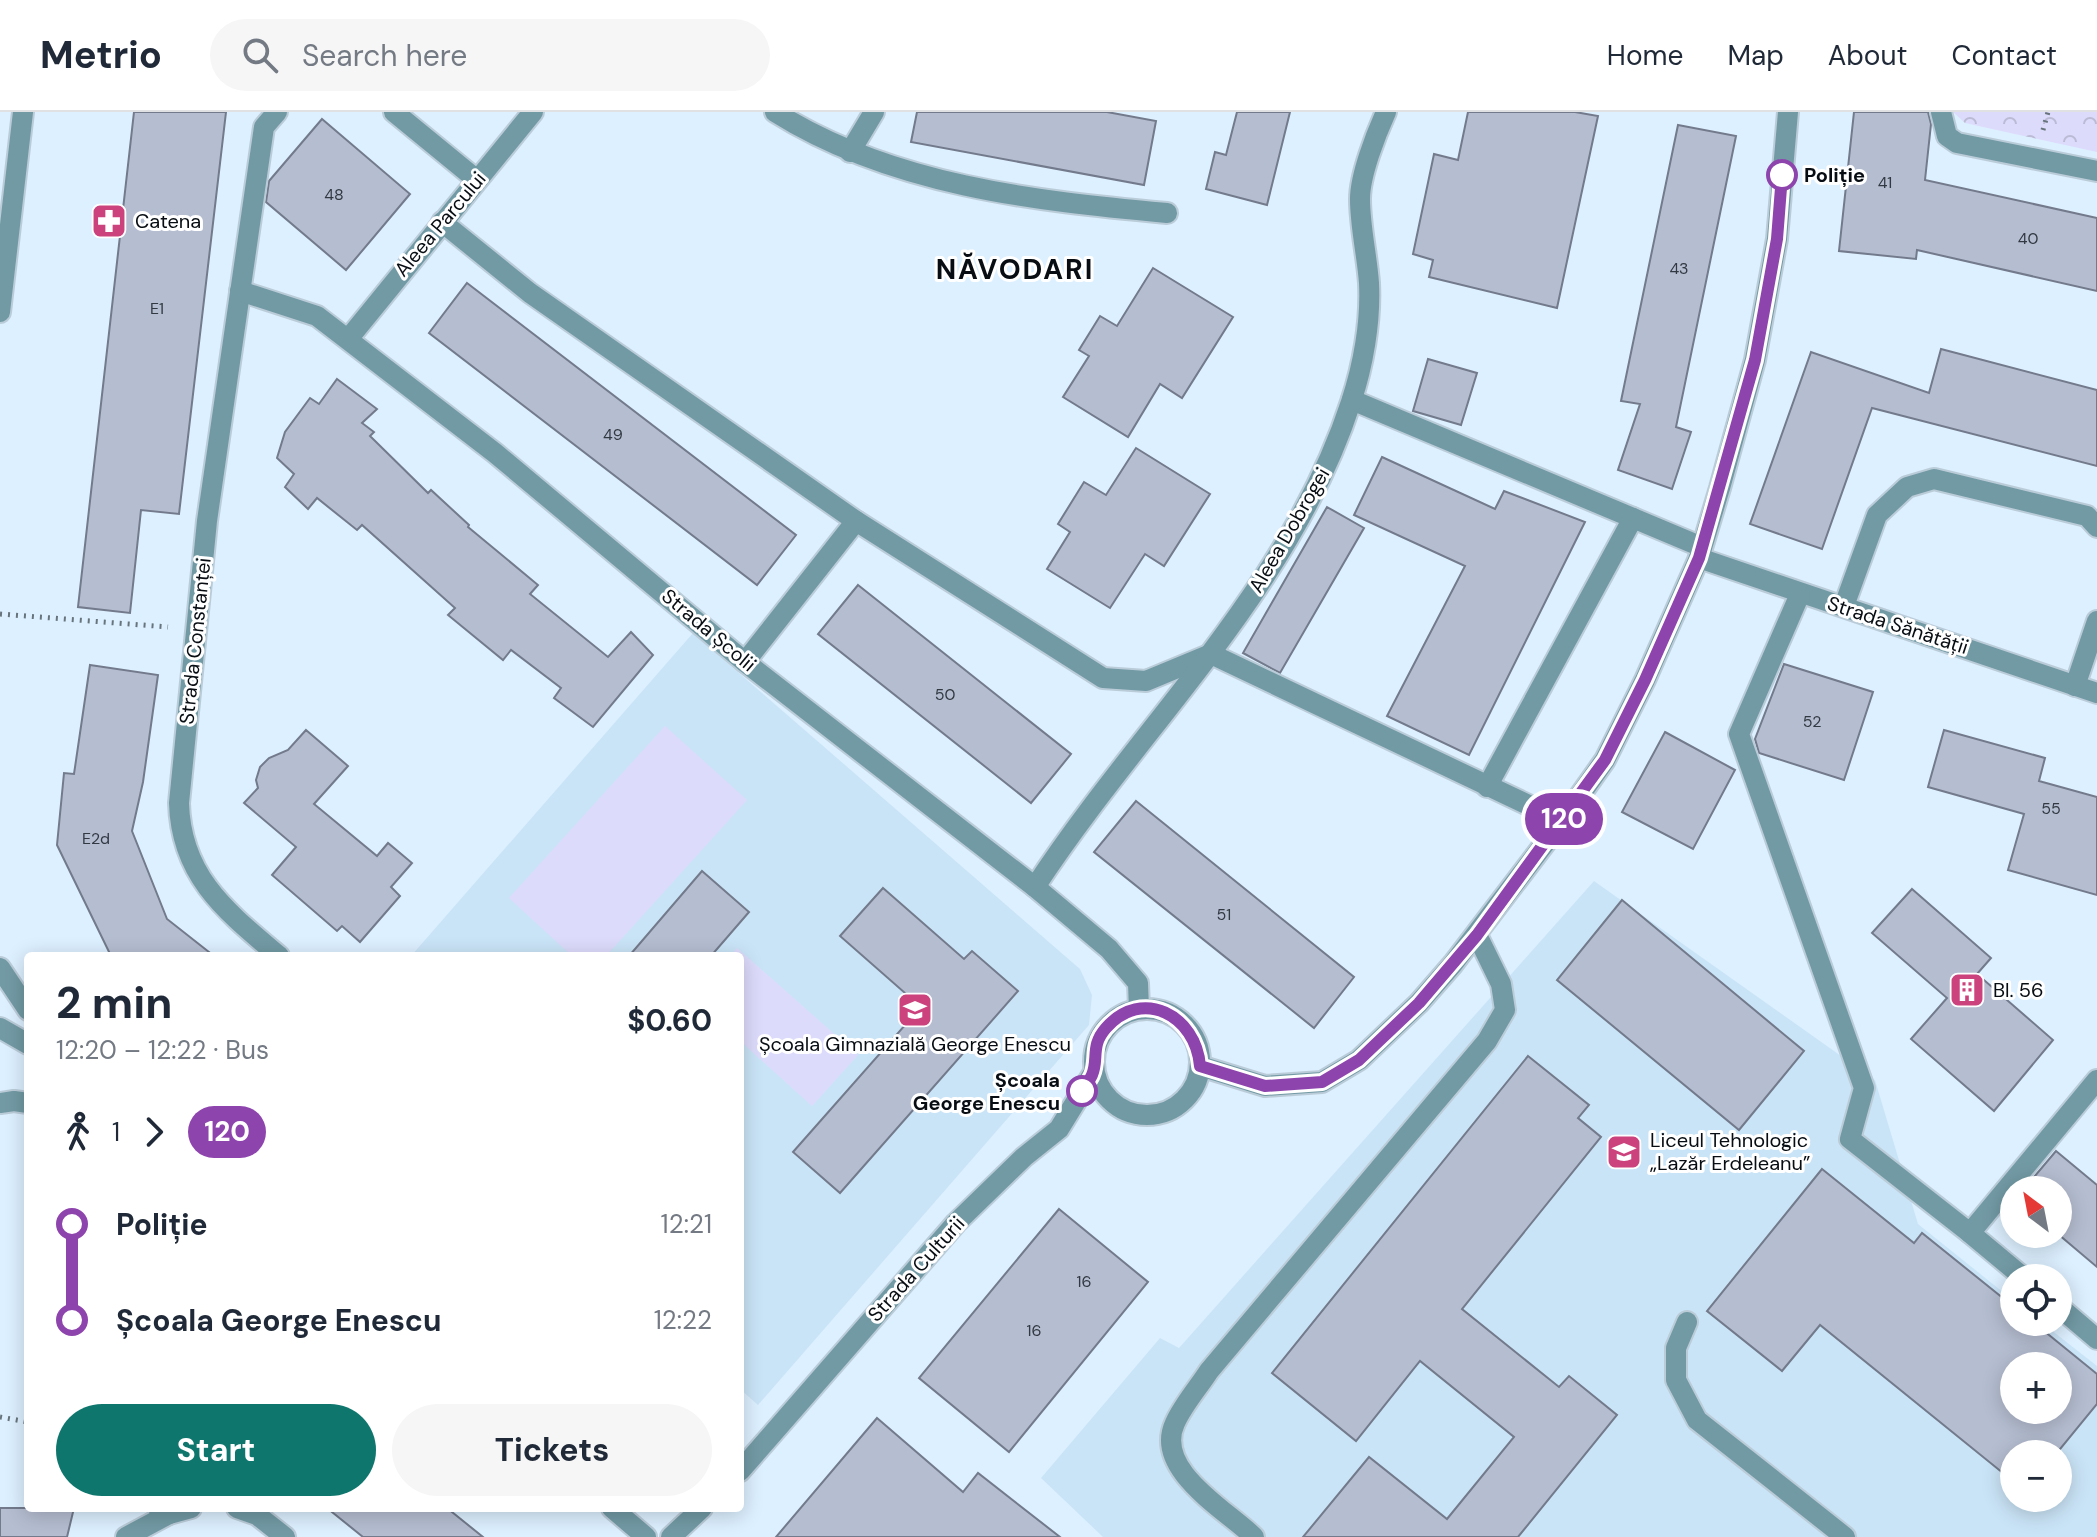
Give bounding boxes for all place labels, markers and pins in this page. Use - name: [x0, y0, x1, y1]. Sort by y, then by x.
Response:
- marker: Poliție: [1767, 160, 1797, 190]
- place label: Poliție: [1804, 162, 1865, 188]
- pharmacy icon: Catena: [90, 202, 128, 240]
- place label: Catena: [135, 208, 201, 234]
- building icon: Bl. 56: [1948, 971, 1986, 1009]
- place label: Bl. 56: [1993, 977, 2044, 1003]
- school or university icon: Școala Gimnazială George Enescu: [896, 991, 934, 1029]
- place label: Școala Gimnazială George Enescu: [759, 1031, 1071, 1057]
- place label: Școala George Enescu: [913, 1067, 1060, 1116]
- marker: Școala George Enescu: [1067, 1076, 1097, 1106]
- place label: Liceul Tehnologic „Lazăr Erdeleanu”: [1650, 1127, 1810, 1176]
- school or university icon: Liceul Tehnologic „Lazăr Erdeleanu”: [1605, 1133, 1643, 1171]

